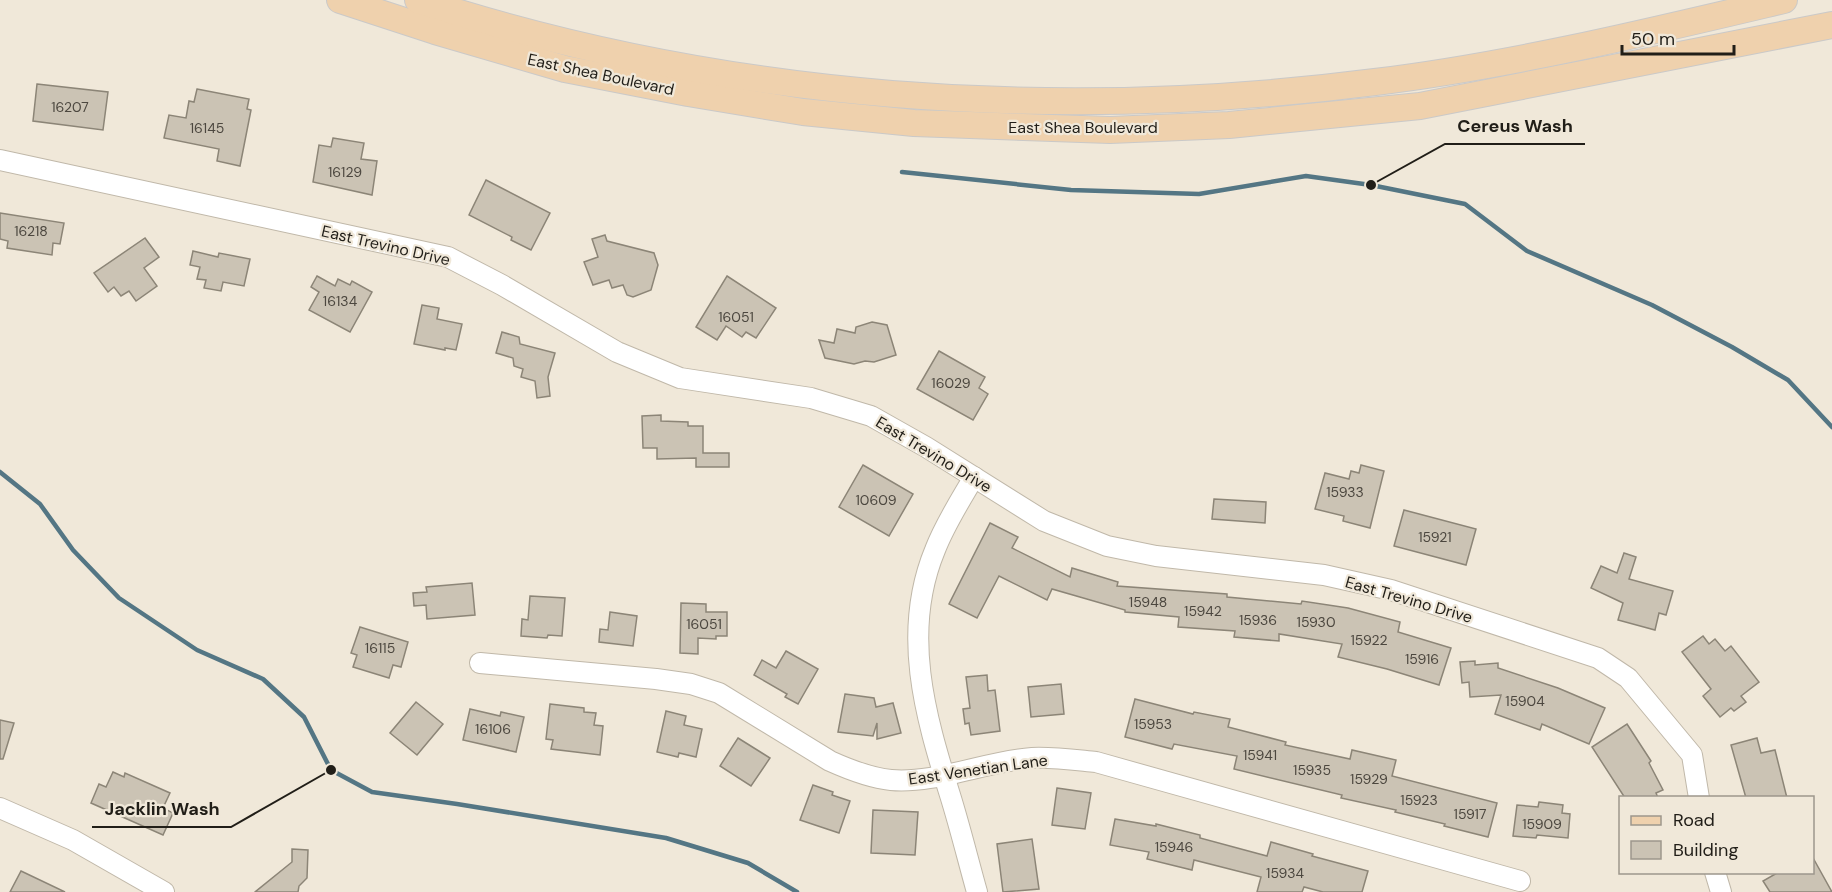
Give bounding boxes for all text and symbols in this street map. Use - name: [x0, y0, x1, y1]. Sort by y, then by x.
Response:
- scale bar: [1622, 18, 1734, 56]
- text: 50 m: [1631, 27, 1675, 51]
- street label: East Shea Boulevard: [526, 49, 676, 100]
- house number: 16207: [51, 98, 89, 116]
- callout: Cereus Wash: [1445, 108, 1585, 144]
- text: Cereus Wash: [1457, 114, 1573, 138]
- street label: East Shea Boulevard: [1008, 117, 1158, 138]
- house number: 16145: [190, 119, 224, 137]
- house number: 16129: [328, 163, 362, 181]
- street label: East Trevino Drive: [319, 220, 452, 271]
- house number: 16218: [14, 222, 48, 240]
- house number: 16134: [323, 292, 358, 310]
- house number: 16051: [718, 308, 754, 326]
- house number: 16029: [931, 374, 971, 392]
- street label: East Trevino Drive: [872, 412, 996, 497]
- house number: 15933: [1326, 483, 1364, 501]
- house number: 10609: [855, 491, 897, 509]
- house number: 15921: [1418, 528, 1452, 546]
- street label: East Trevino Drive: [1343, 571, 1475, 628]
- house number: 15948: [1129, 593, 1167, 611]
- house number: 15942: [1184, 602, 1222, 620]
- house number: 15936: [1239, 611, 1277, 629]
- house number: 15930: [1297, 613, 1335, 631]
- house number: 16051: [686, 615, 722, 633]
- house number: 15922: [1350, 631, 1388, 649]
- house number: 16115: [365, 639, 395, 657]
- house number: 15916: [1405, 650, 1439, 668]
- house number: 15904: [1505, 692, 1545, 710]
- house number: 15953: [1134, 715, 1172, 733]
- house number: 16106: [475, 720, 511, 738]
- house number: 15941: [1243, 746, 1277, 764]
- street label: East Venetian Lane: [907, 749, 1049, 790]
- house number: 15935: [1293, 761, 1331, 779]
- house number: 15929: [1350, 770, 1388, 788]
- callout: Jacklin Wash: [92, 791, 231, 827]
- house number: 15923: [1400, 791, 1438, 809]
- legend: [1619, 796, 1814, 874]
- text: Jacklin Wash: [104, 797, 220, 821]
- house number: 15917: [1454, 805, 1486, 823]
- text: Road: [1673, 808, 1715, 832]
- house number: 15909: [1522, 815, 1562, 833]
- house number: 15946: [1155, 838, 1193, 856]
- text: Building: [1673, 838, 1738, 862]
- house number: 15934: [1266, 864, 1304, 882]

